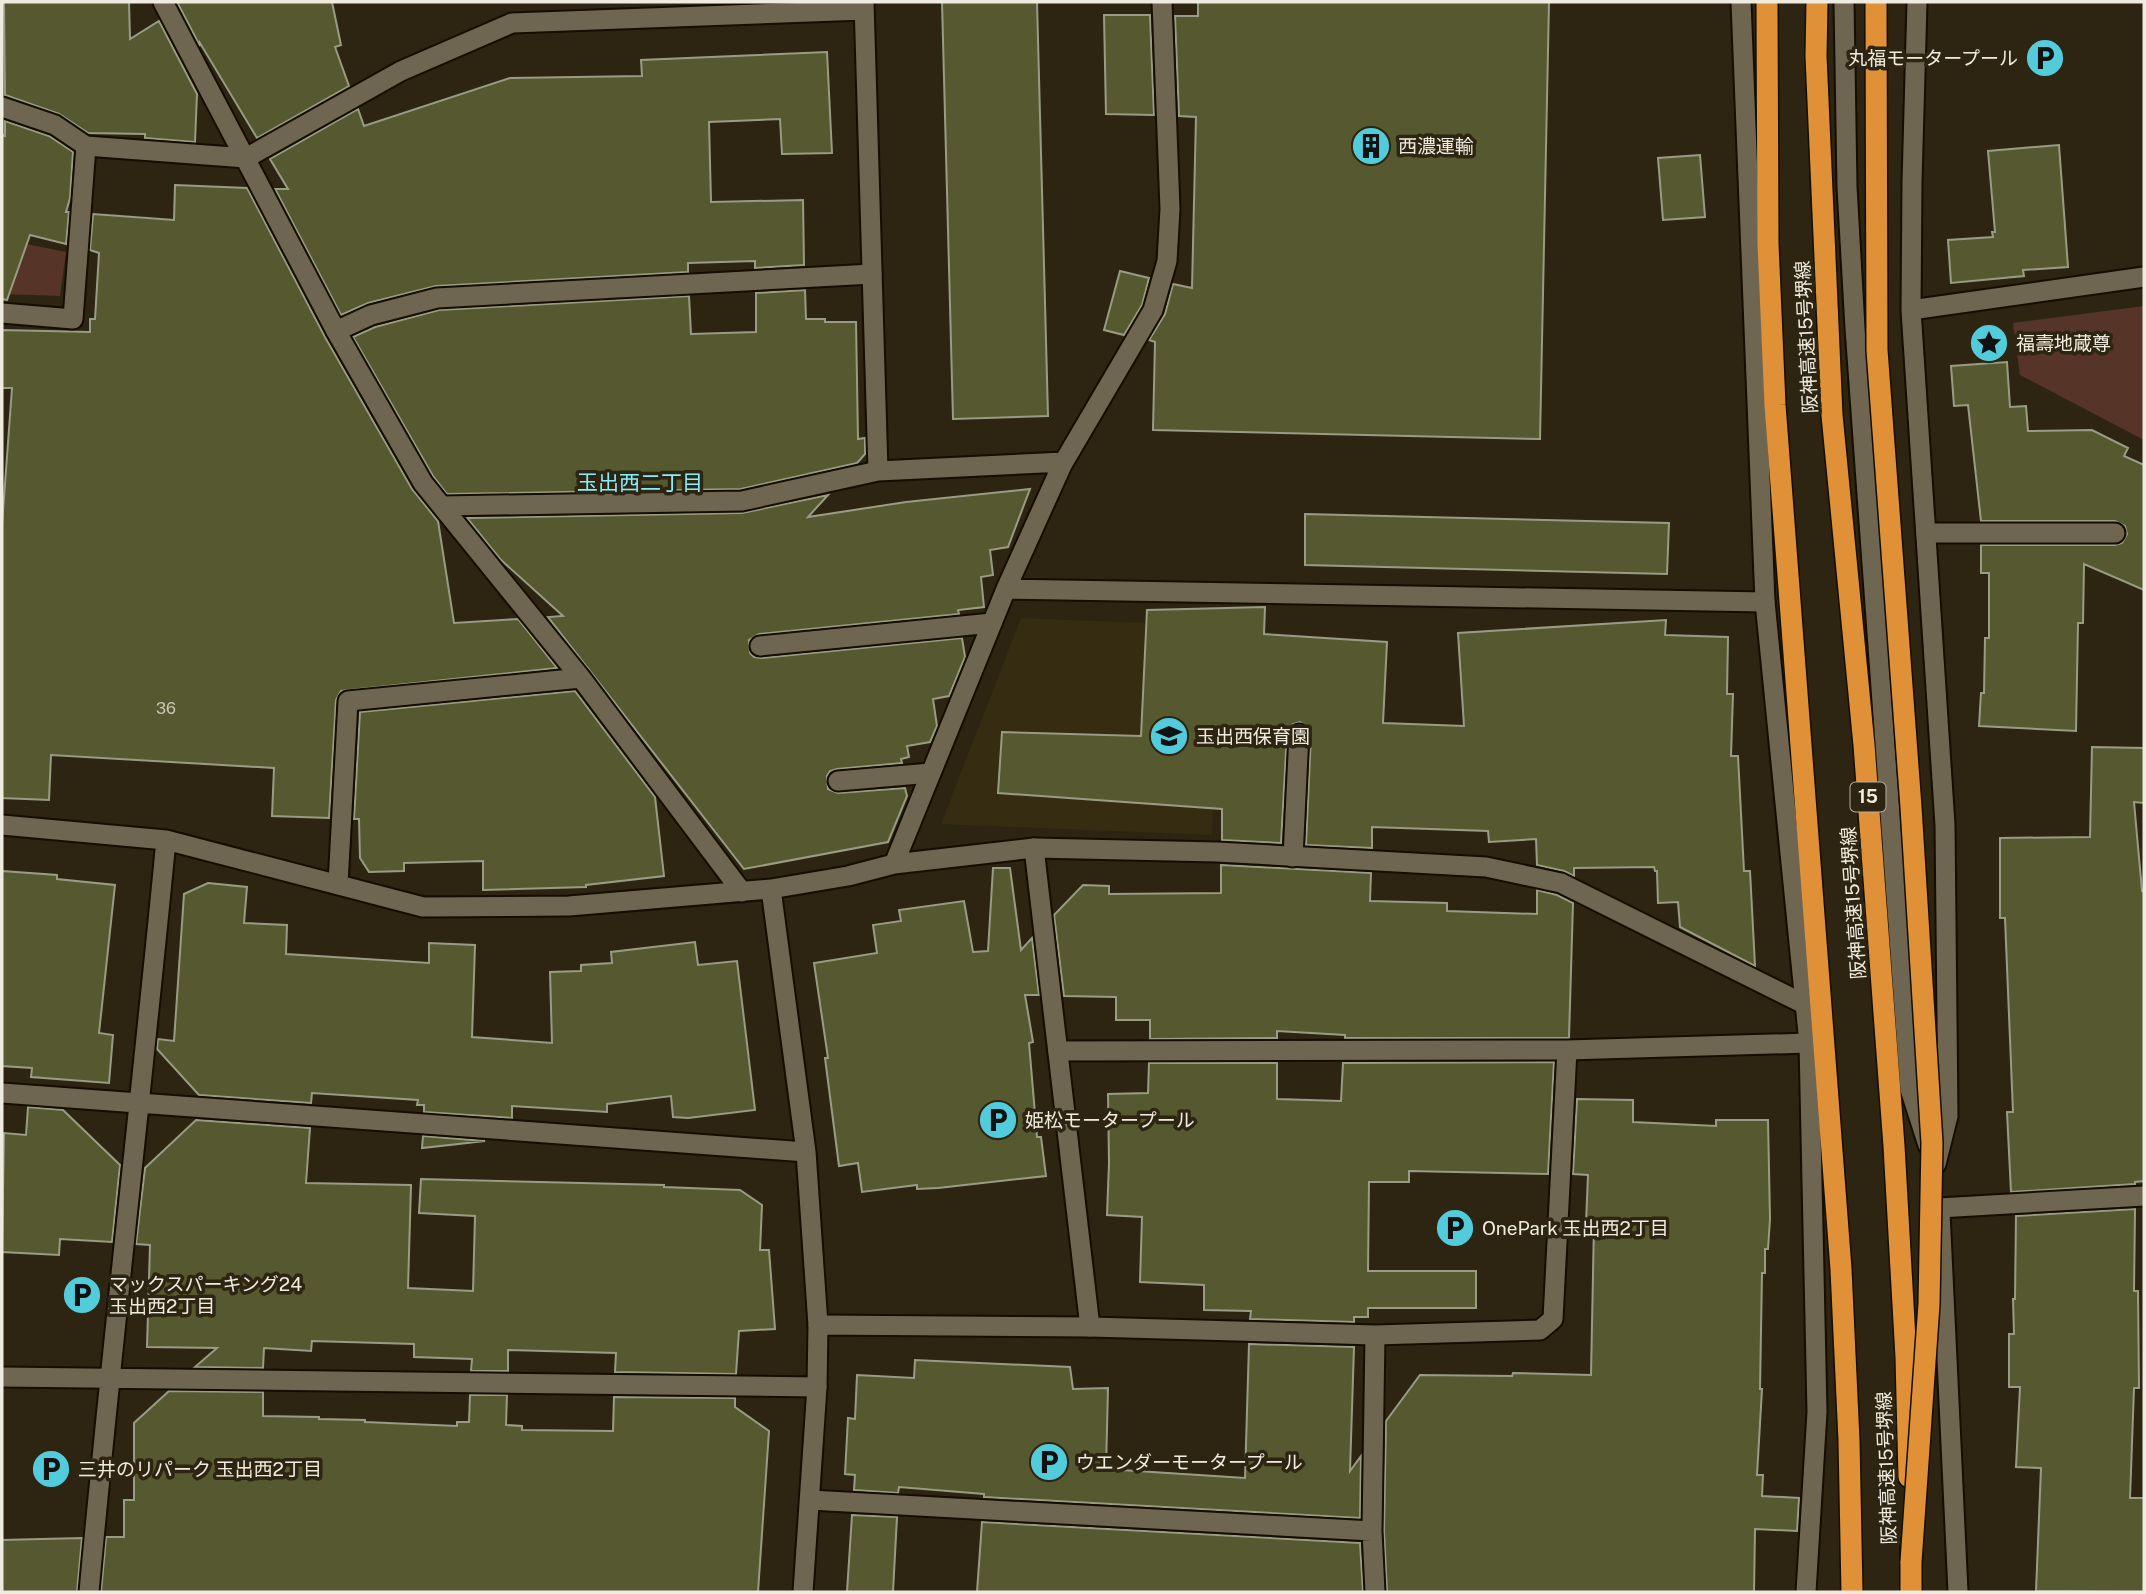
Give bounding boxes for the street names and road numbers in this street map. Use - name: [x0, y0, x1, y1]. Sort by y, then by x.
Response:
- street label: 阪神高速15号堺線: [1791, 260, 1821, 414]
- road number: 15: [1850, 782, 1885, 812]
- street label: 阪神高速15号堺線: [1837, 826, 1869, 980]
- street label: 阪神高速15号堺線: [1872, 1391, 1900, 1545]

